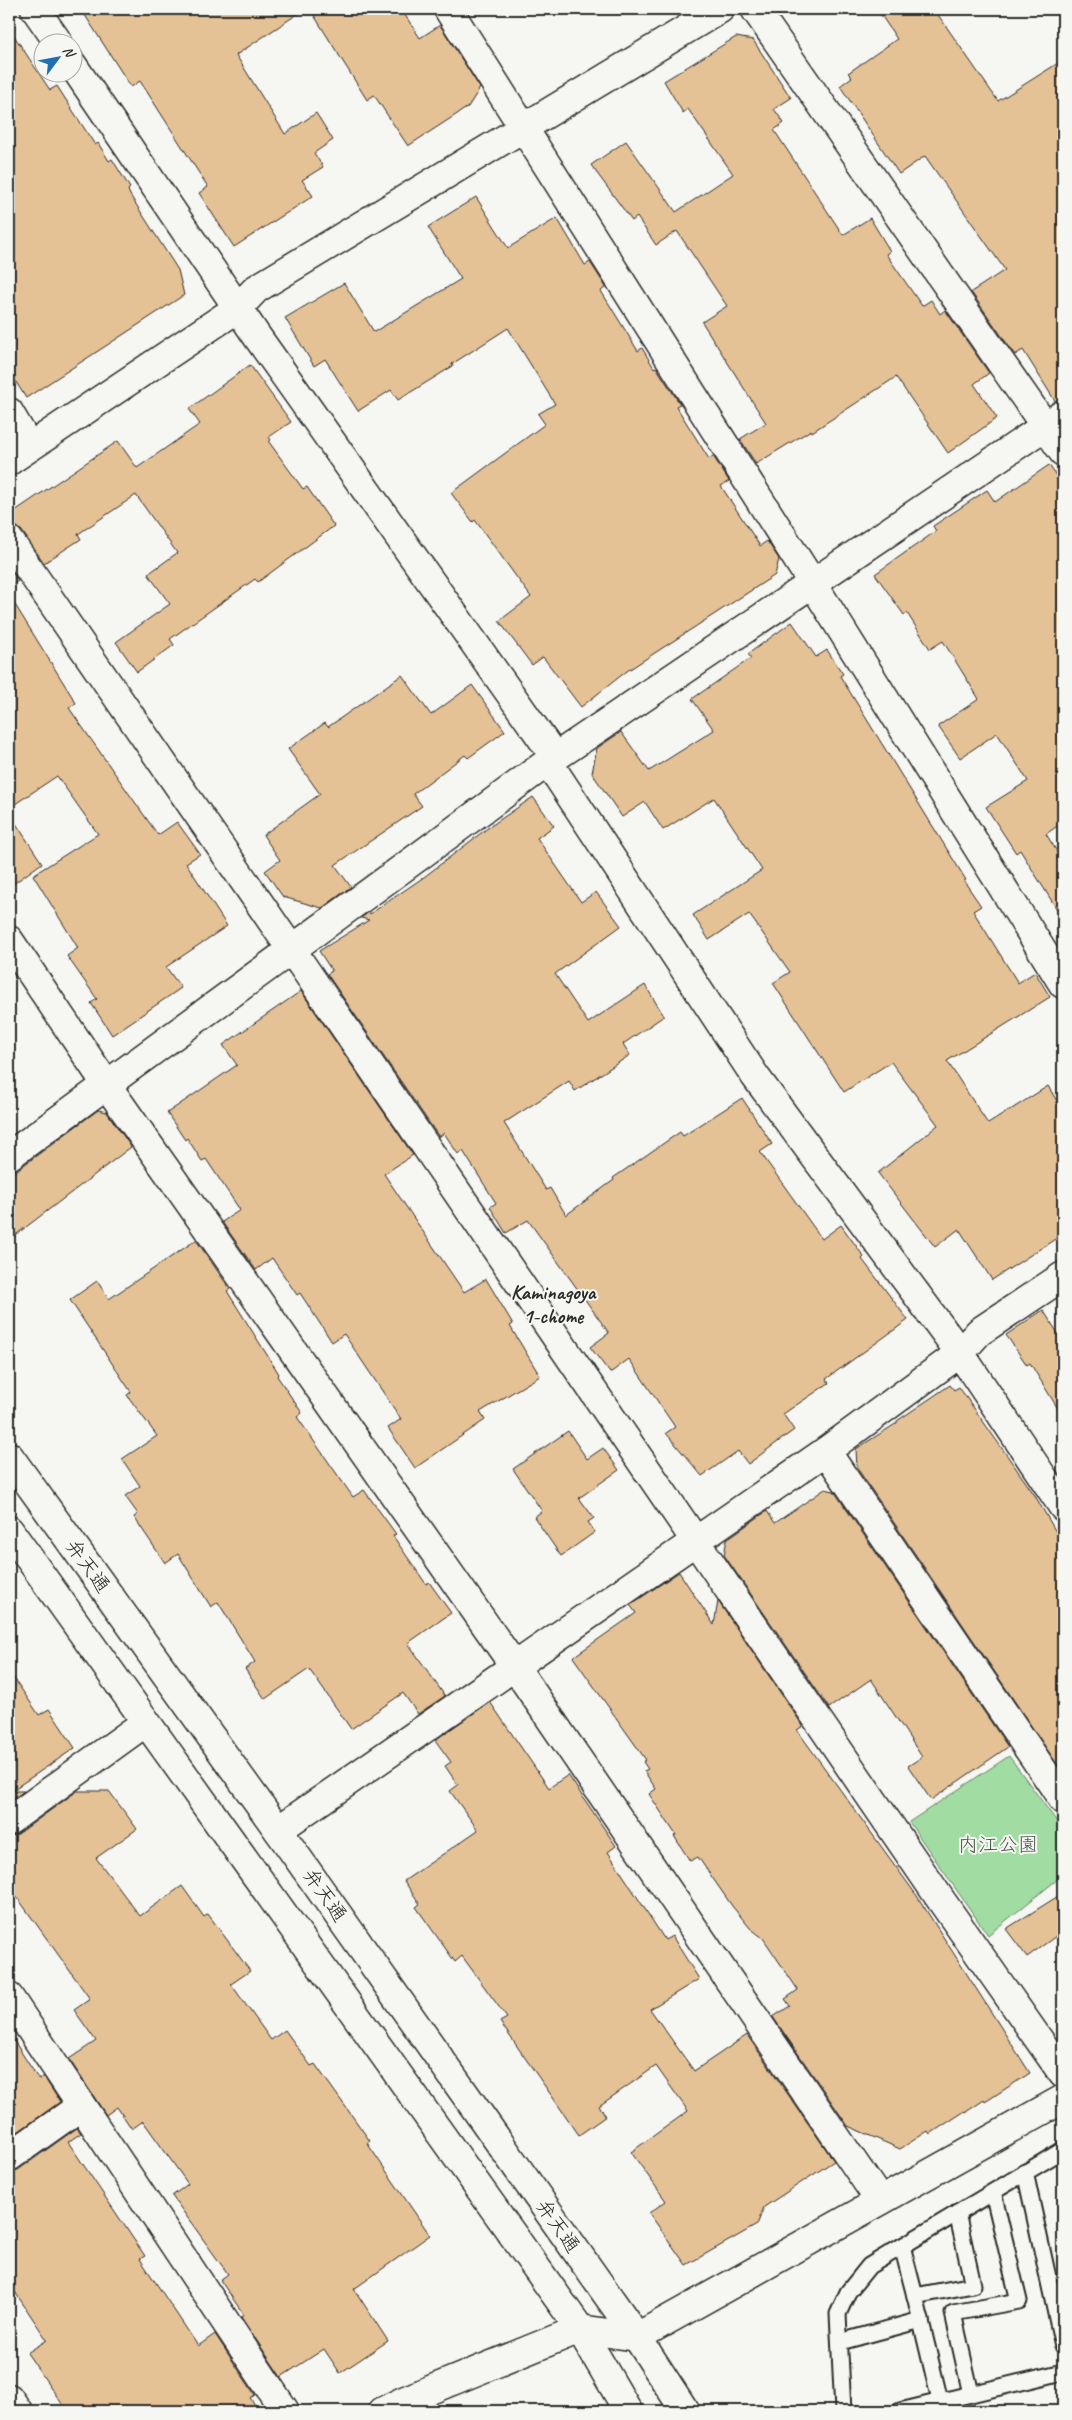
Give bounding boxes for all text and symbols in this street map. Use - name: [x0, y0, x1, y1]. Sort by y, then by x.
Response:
- north arrow: [32, 32, 82, 82]
- text: N: [59, 43, 79, 62]
- district label: Kaminagoya 1-chome: [511, 1279, 597, 1329]
- street label: 弁天通: [60, 1534, 116, 1598]
- park label: 内江公園: [958, 1832, 1038, 1857]
- street label: 弁天通: [298, 1863, 352, 1927]
- street label: 弁天通: [531, 2194, 585, 2258]

